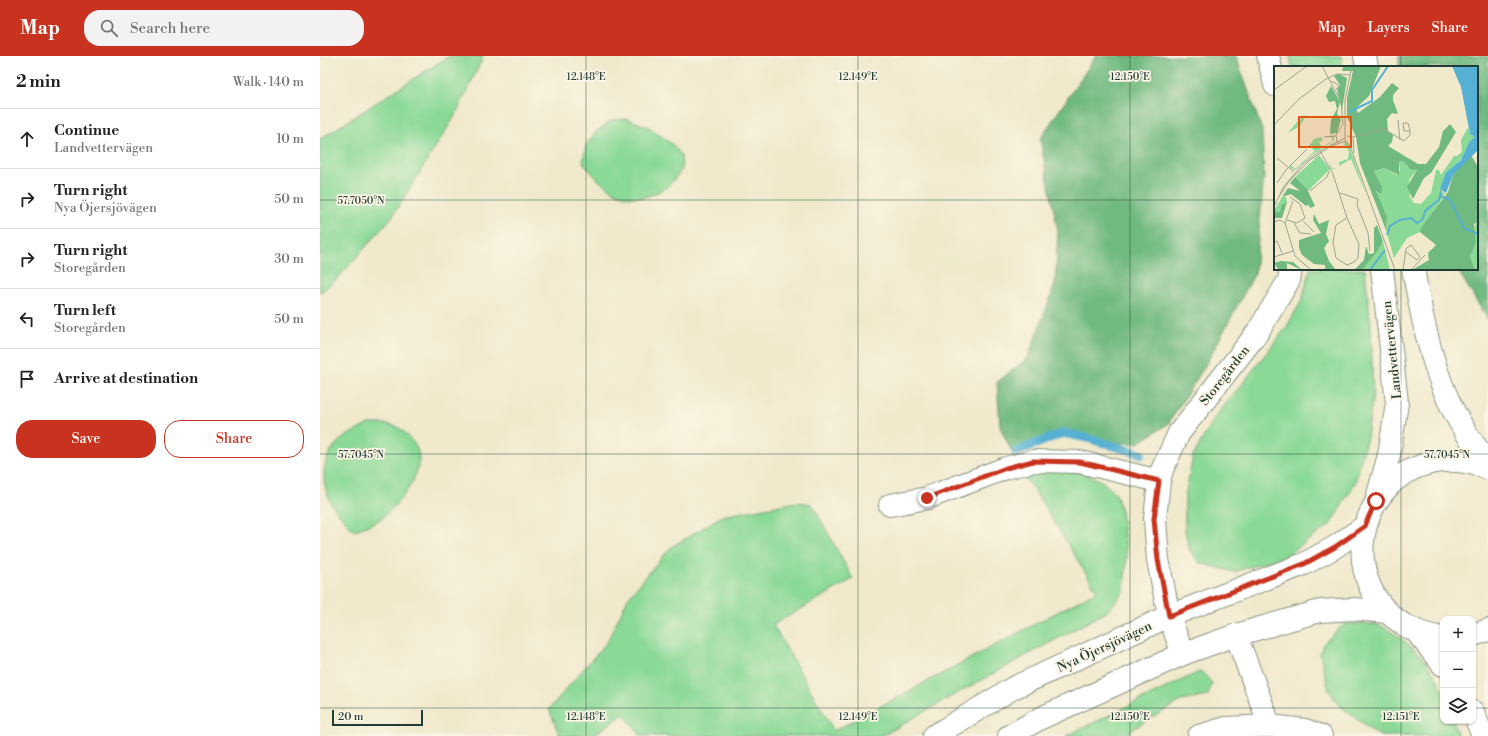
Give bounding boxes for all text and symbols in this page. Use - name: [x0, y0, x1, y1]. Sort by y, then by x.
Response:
- search box: [84, 10, 364, 46]
- text: Map: [20, 16, 60, 40]
- icon: search: [98, 17, 120, 39]
- text: Search here: [130, 19, 210, 38]
- text: Map: [1318, 19, 1345, 37]
- text: Layers: [1367, 19, 1410, 37]
- text: Share: [1432, 19, 1468, 37]
- inset map: [1274, 66, 1478, 270]
- text: 2 min: [16, 71, 61, 93]
- text: 12.148°E: [566, 71, 606, 83]
- text: 12.149°E: [838, 71, 878, 83]
- text: 12.150°E: [1110, 71, 1150, 83]
- text: Walk · 140 m: [233, 74, 304, 90]
- text: Continue: [54, 121, 119, 140]
- icon: ahead: [16, 128, 38, 150]
- text: 10 m: [276, 131, 304, 147]
- text: Landvettervägen: [54, 140, 153, 156]
- text: Turn right: [54, 181, 128, 200]
- icon: right: [16, 188, 38, 210]
- text: 50 m: [274, 191, 304, 207]
- text: 57.7050°N: [338, 195, 385, 207]
- text: Nya Öjersjövägen: [54, 200, 157, 216]
- text: Turn right: [54, 241, 128, 260]
- icon: right: [16, 248, 38, 270]
- text: 30 m: [274, 251, 304, 267]
- text: Storegården: [54, 260, 126, 276]
- street label: Landvettervägen: [1379, 300, 1405, 400]
- text: Turn left: [54, 301, 116, 320]
- icon: left: [16, 308, 38, 330]
- text: 50 m: [274, 311, 304, 327]
- text: Storegården: [54, 320, 126, 336]
- street label: Storegården: [1196, 342, 1253, 409]
- icon: arrive: [16, 368, 38, 390]
- text: Arrive at destination: [54, 369, 198, 388]
- button: Save: [16, 420, 156, 458]
- button: Share: [164, 420, 304, 458]
- text: 57.7045°N: [338, 449, 385, 461]
- text: 57.7045°N: [1424, 449, 1471, 461]
- route end: [918, 489, 936, 507]
- route start: [1367, 492, 1385, 510]
- map controls: [1440, 616, 1476, 724]
- button: +: [1440, 616, 1476, 652]
- street label: Nya Öjersjövägen: [1054, 617, 1155, 676]
- button: −: [1440, 652, 1476, 688]
- button: layers: [1440, 688, 1476, 724]
- scale bar: [332, 708, 423, 727]
- text: 20 m: [338, 710, 363, 724]
- text: 12.148°E: [566, 711, 606, 723]
- text: 12.149°E: [838, 711, 878, 723]
- text: 12.150°E: [1110, 711, 1150, 723]
- text: 12.151°E: [1382, 711, 1420, 723]

